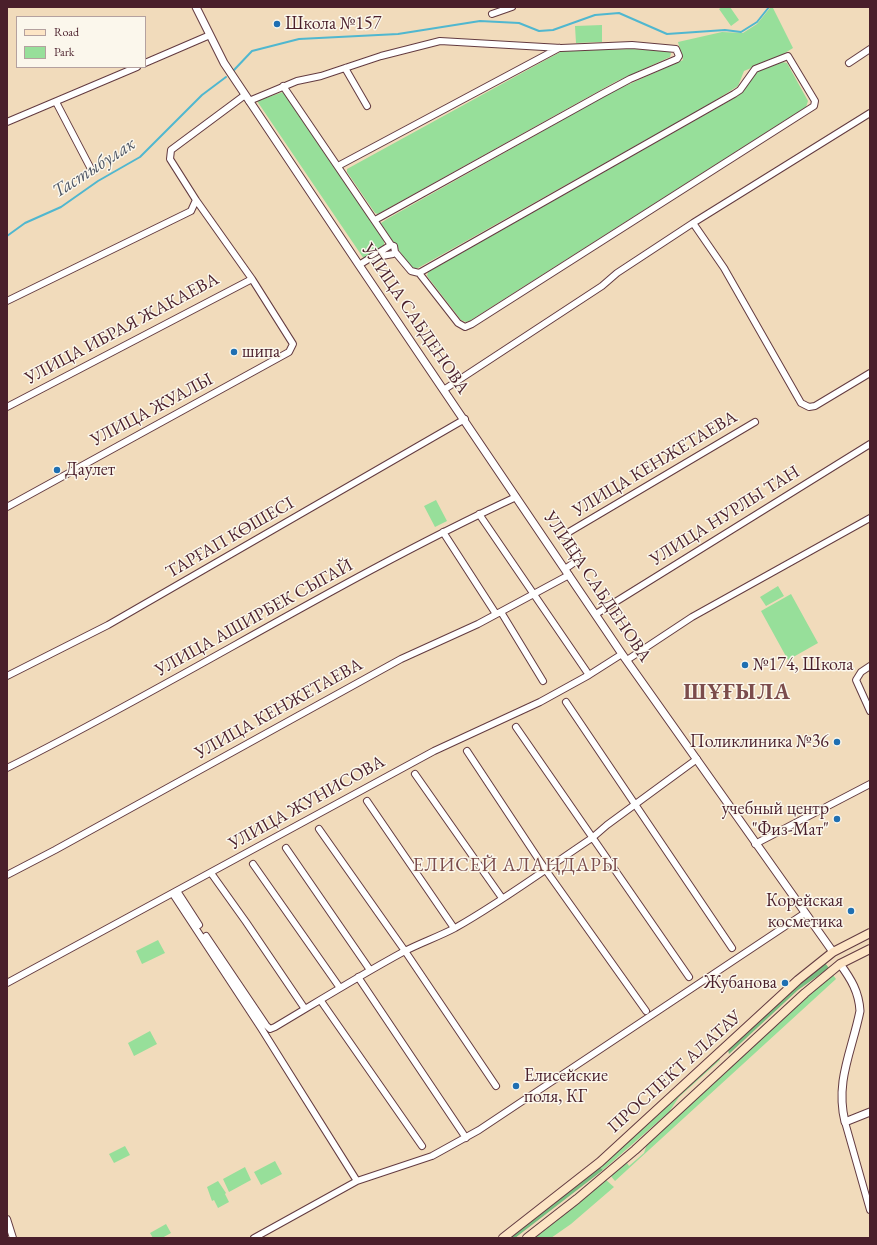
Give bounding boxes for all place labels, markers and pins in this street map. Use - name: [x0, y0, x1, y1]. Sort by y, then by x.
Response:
- place label: Школа №157: [285, 13, 381, 35]
- marker: Школа №157: [272, 19, 282, 29]
- place label: шипа: [242, 341, 280, 363]
- marker: шипа: [229, 347, 239, 357]
- place label: Даулет: [65, 459, 115, 481]
- marker: Даулет: [52, 465, 62, 475]
- place label: №174, Школа: [753, 654, 853, 676]
- marker: №174, Школа: [740, 660, 750, 670]
- place label: Поликлиника №36: [690, 731, 829, 753]
- marker: Поликлиника №36: [832, 737, 842, 747]
- place label: учебный центр "Физ-Мат": [722, 798, 829, 840]
- marker: учебный центр "Физ-Мат": [832, 814, 842, 824]
- place label: Корейская косметика: [766, 890, 843, 932]
- marker: Корейская косметика: [846, 906, 856, 916]
- place label: Жубанова: [704, 972, 777, 994]
- marker: Жубанова: [780, 978, 790, 988]
- place label: Елисейские поля, КГ: [524, 1065, 608, 1108]
- marker: Елисейские поля, КГ: [511, 1081, 521, 1091]

